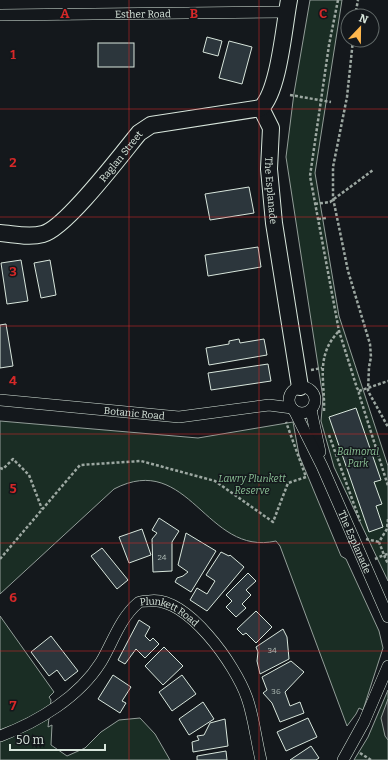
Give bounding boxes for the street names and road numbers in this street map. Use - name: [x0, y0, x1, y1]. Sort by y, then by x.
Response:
- street label: Esther Road: [115, 8, 171, 21]
- street label: Raglan Street: [97, 128, 146, 185]
- street label: The Esplanade: [262, 156, 279, 225]
- street label: Botanic Road: [103, 405, 165, 423]
- street label: The Esplanade: [335, 509, 373, 576]
- street label: Plunkett Road: [139, 596, 201, 629]

